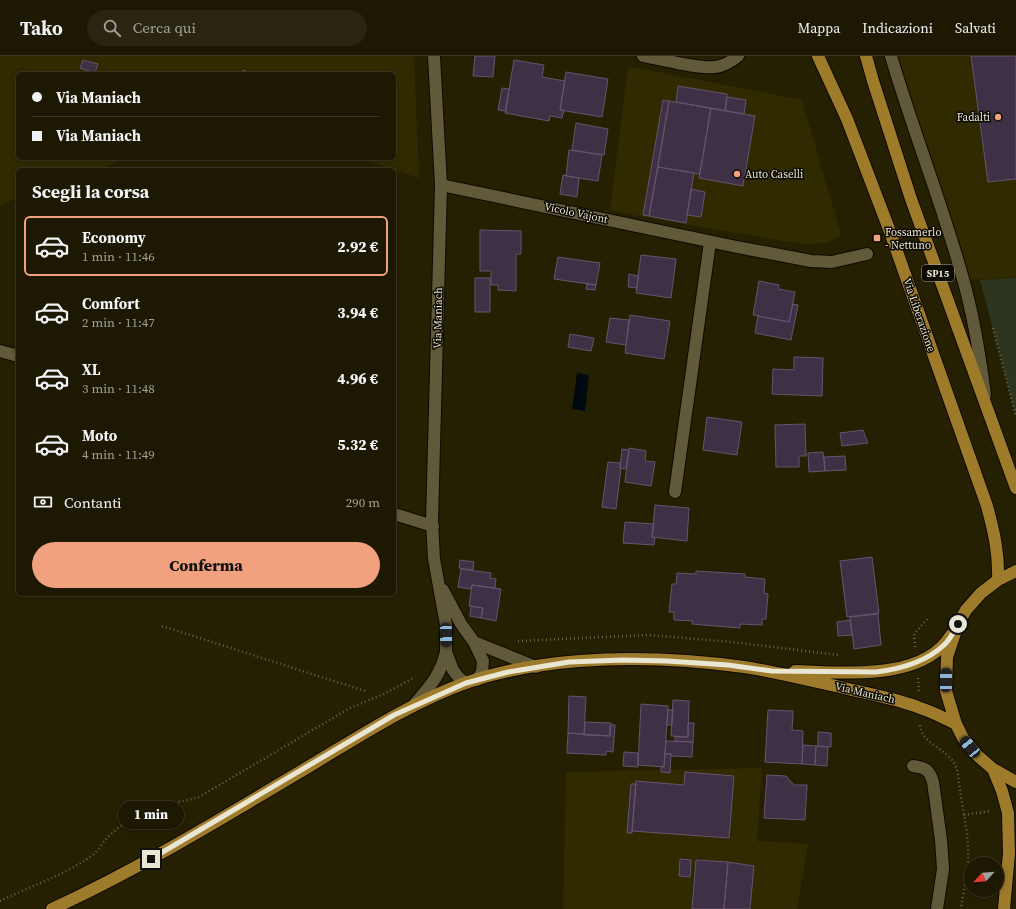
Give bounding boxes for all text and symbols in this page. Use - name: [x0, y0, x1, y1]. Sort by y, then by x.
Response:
- search box: [87, 10, 367, 46]
- text: Tako: [20, 15, 63, 41]
- icon: search: [101, 17, 123, 39]
- text: Cerca qui: [133, 17, 196, 38]
- text: Mappa: [798, 18, 840, 38]
- text: Indicazioni: [862, 18, 933, 38]
- text: Salvati: [955, 18, 996, 38]
- text: Via Maniach: [56, 87, 141, 108]
- place label: Fadalti: [957, 110, 990, 125]
- marker: Fadalti: [993, 112, 1003, 122]
- text: Via Maniach: [56, 125, 141, 146]
- place label: Auto Caselli: [745, 167, 803, 182]
- marker: Auto Caselli: [732, 169, 742, 179]
- text: Scegli la corsa: [32, 179, 149, 204]
- street label: Vicolo Vajont: [543, 199, 610, 227]
- place label: Fossamerlo - Nettuno: [885, 225, 941, 253]
- text: Economy: [82, 227, 146, 248]
- icon: car: [34, 228, 70, 264]
- marker: Fossamerlo - Nettuno: [872, 233, 882, 243]
- text: 2.92 €: [337, 236, 378, 257]
- text: 1 min · 11:46: [82, 248, 155, 265]
- road number: SP15: [922, 265, 954, 281]
- street label: Via Liberazione: [899, 276, 939, 354]
- street label: Via Maniach: [430, 287, 446, 349]
- text: Comfort: [82, 293, 140, 314]
- icon: car: [34, 294, 70, 330]
- text: 3.94 €: [337, 302, 378, 323]
- text: 2 min · 11:47: [82, 314, 155, 331]
- text: XL: [82, 359, 101, 380]
- icon: car: [34, 360, 70, 396]
- text: 4.96 €: [337, 368, 378, 389]
- text: 3 min · 11:48: [82, 380, 155, 397]
- text: Moto: [82, 425, 117, 446]
- icon: car: [34, 426, 70, 462]
- text: 5.32 €: [337, 434, 378, 455]
- text: 4 min · 11:49: [82, 446, 155, 463]
- icon: cash: [32, 491, 54, 513]
- text: Contanti: [64, 492, 122, 513]
- text: 290 m: [346, 494, 380, 511]
- button: Conferma: [32, 542, 380, 588]
- route start: [949, 615, 967, 633]
- car: [440, 623, 452, 647]
- car: [940, 668, 952, 692]
- street label: Via Maniach: [834, 679, 897, 707]
- car: [958, 734, 982, 760]
- callout: 1 min: [118, 801, 184, 829]
- text: 1 min: [134, 806, 168, 823]
- route end: [142, 850, 160, 868]
- north arrow: [964, 857, 1004, 897]
- map controls: [964, 857, 1004, 897]

